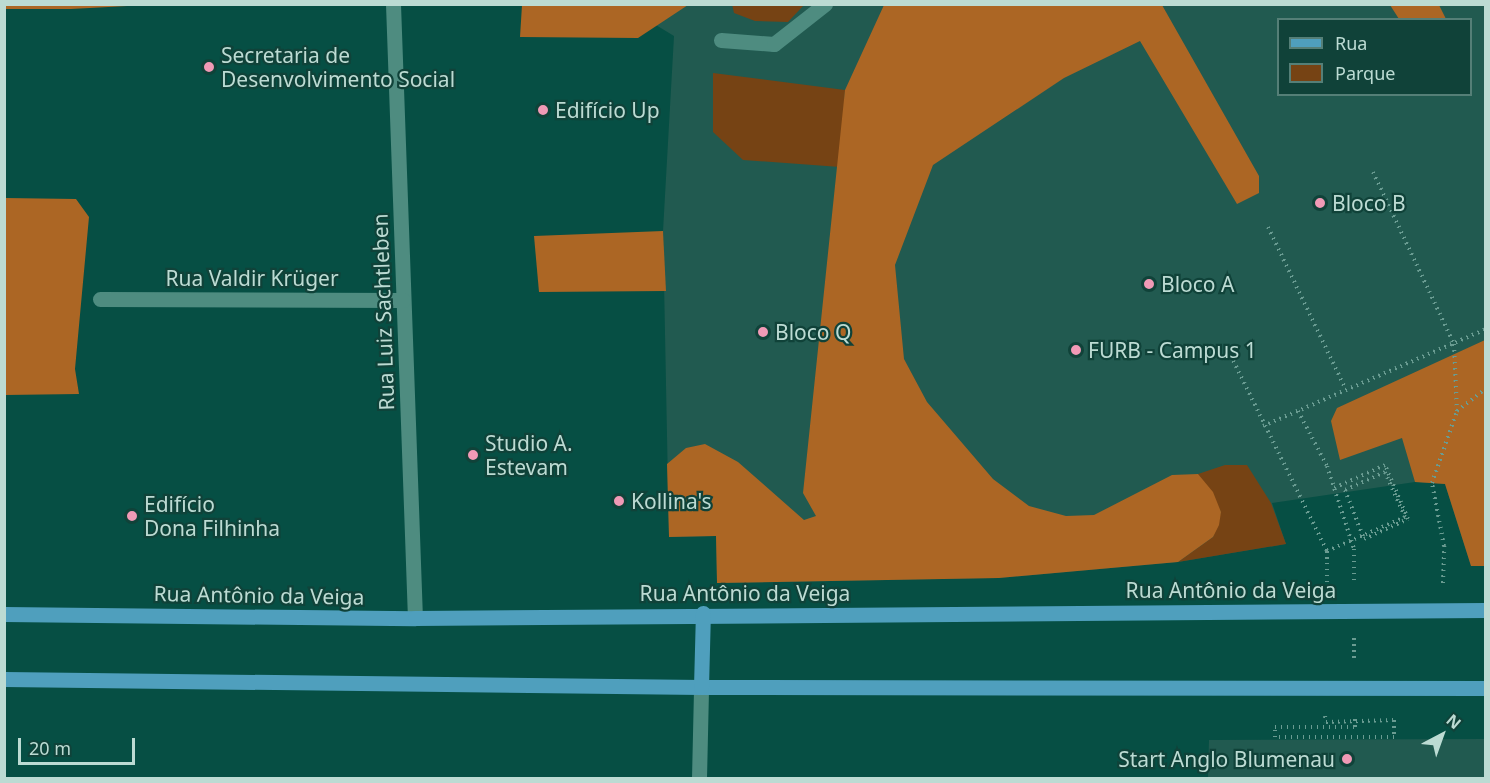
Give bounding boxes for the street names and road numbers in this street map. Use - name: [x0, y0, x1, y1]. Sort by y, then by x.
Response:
- street label: Rua Luiz Sachtleben: [367, 213, 399, 411]
- street label: Rua Valdir Krüger: [165, 265, 339, 291]
- street label: Rua Antônio da Veiga: [1126, 577, 1336, 603]
- street label: Rua Antônio da Veiga: [640, 580, 850, 606]
- street label: Rua Antônio da Veiga: [153, 581, 365, 609]

